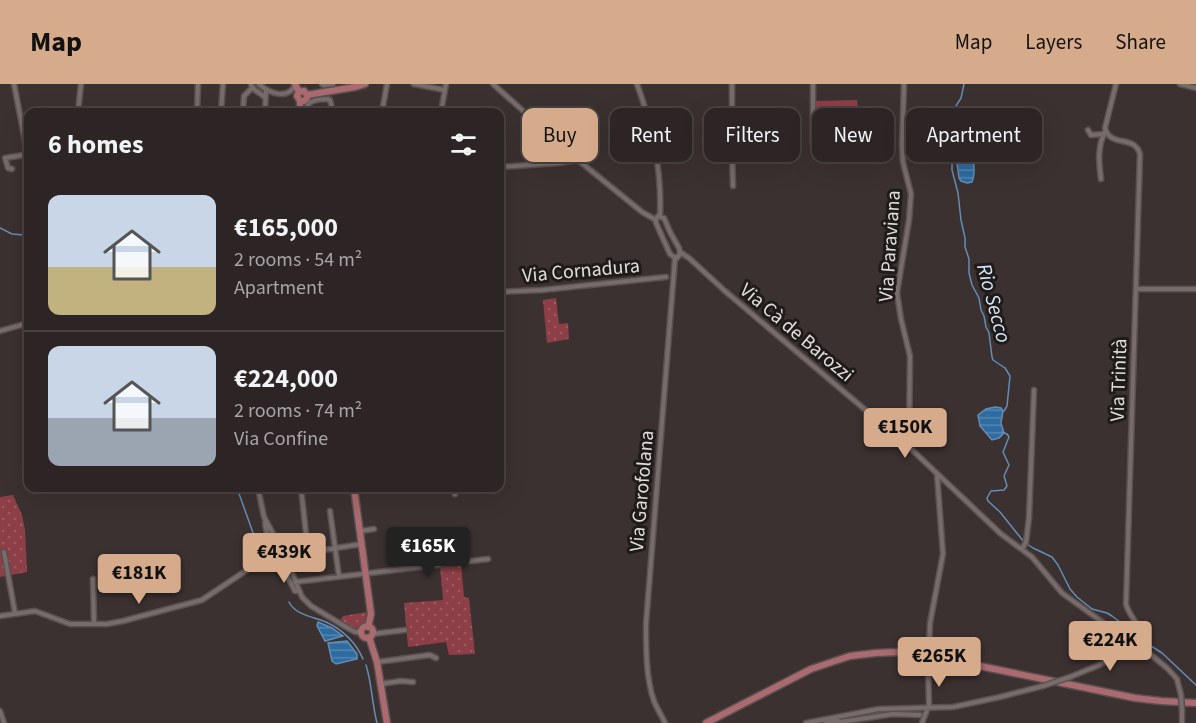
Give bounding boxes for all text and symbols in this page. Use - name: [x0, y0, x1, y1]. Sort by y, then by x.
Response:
- text: Map: [30, 22, 82, 62]
- text: Map: [955, 27, 992, 57]
- text: Layers: [1025, 27, 1082, 57]
- text: Share: [1115, 27, 1166, 57]
- chip: Buy: [522, 108, 598, 162]
- chip: Rent: [610, 108, 692, 162]
- chip: Filters: [704, 108, 800, 162]
- chip: New: [812, 108, 894, 162]
- chip: Apartment: [906, 108, 1042, 162]
- text: 6 homes: [48, 126, 143, 163]
- icon: filters: [447, 128, 480, 161]
- street label: Via Paraviana: [872, 189, 908, 303]
- text: €165,000: [234, 209, 338, 246]
- icon: home: [96, 219, 168, 291]
- text: 2 rooms · 54 m²: [234, 246, 362, 274]
- street label: Via Cornadura: [521, 252, 641, 290]
- water label: Rio Secco: [969, 260, 1019, 346]
- text: Apartment: [234, 274, 324, 302]
- street label: Via Cà de Barozzi: [733, 277, 859, 389]
- street label: Via Trinità: [1104, 338, 1134, 422]
- text: €224,000: [234, 360, 338, 397]
- icon: home: [96, 370, 168, 442]
- text: 2 rooms · 74 m²: [234, 397, 362, 425]
- pin: €150K: [863, 408, 947, 459]
- text: €150K: [878, 413, 932, 441]
- text: Via Confine: [234, 425, 328, 453]
- street label: Via Garofolana: [623, 429, 661, 553]
- pin: €165K: [386, 527, 470, 578]
- text: €165K: [401, 532, 455, 560]
- pin: €439K: [242, 533, 326, 584]
- text: €439K: [257, 538, 311, 566]
- pin: €181K: [97, 554, 181, 605]
- text: €181K: [112, 559, 166, 587]
- pin: €224K: [1068, 621, 1152, 672]
- text: €224K: [1083, 626, 1137, 654]
- pin: €265K: [897, 637, 981, 688]
- text: €265K: [912, 642, 966, 670]

